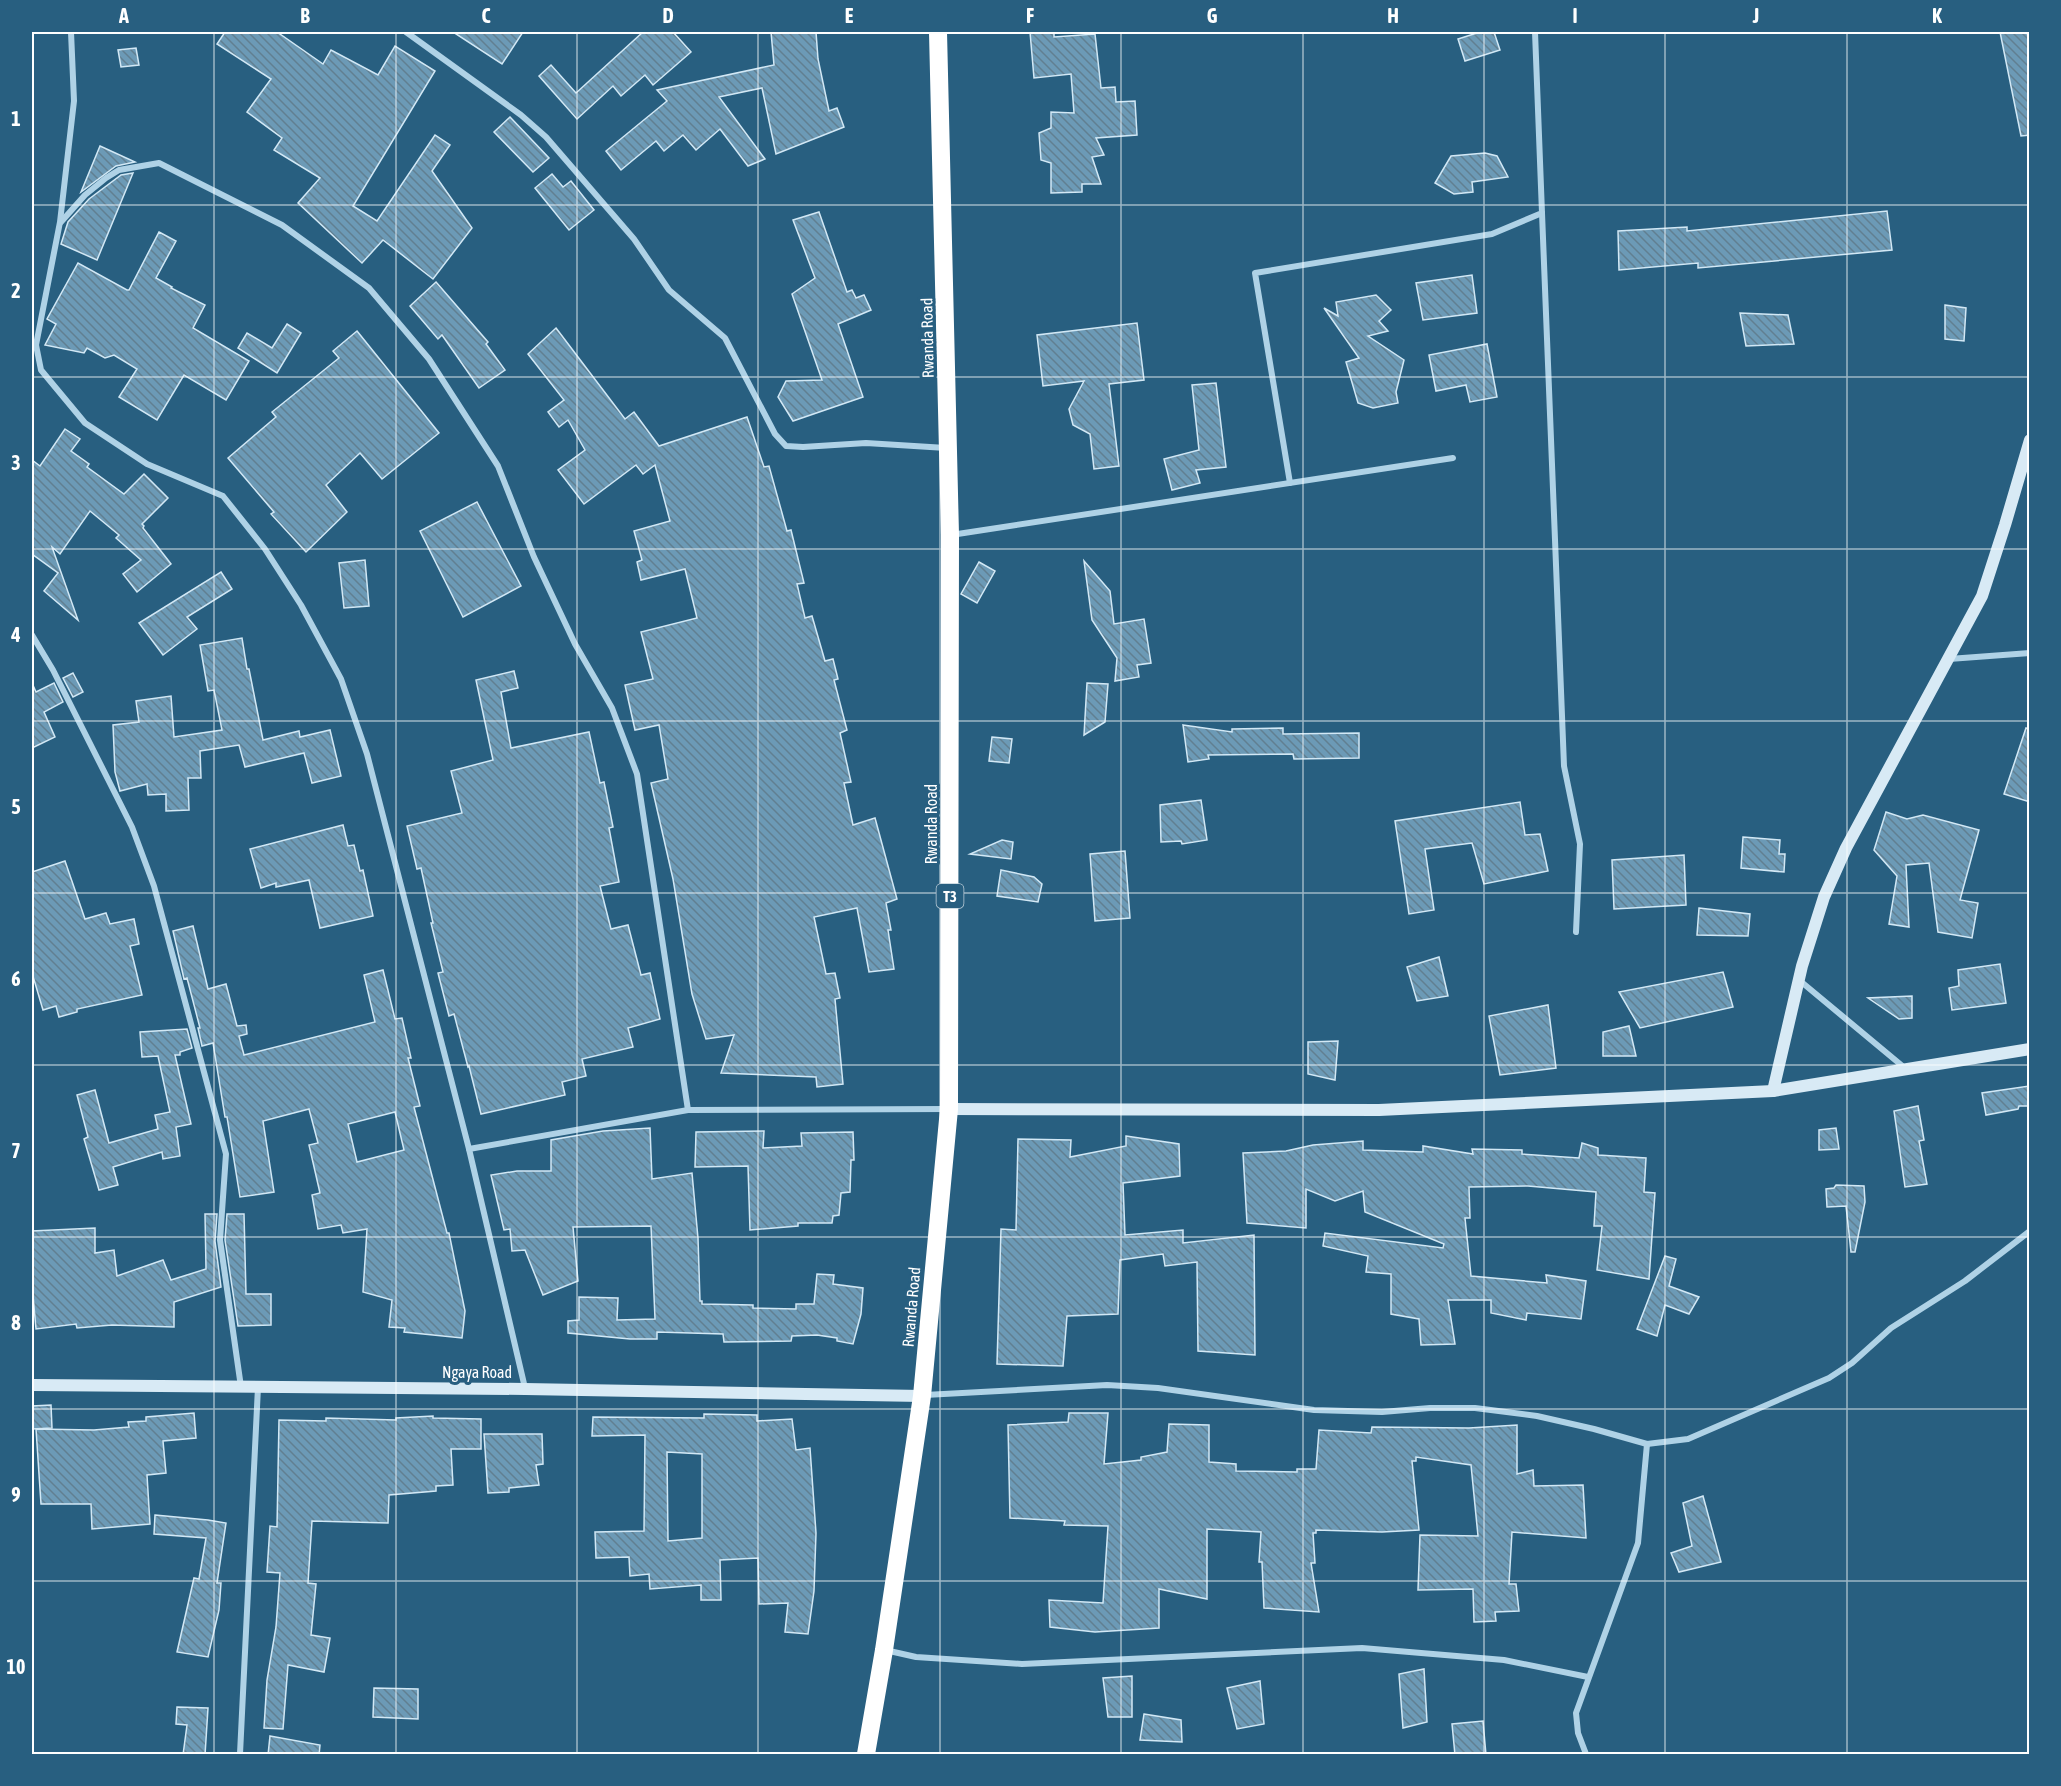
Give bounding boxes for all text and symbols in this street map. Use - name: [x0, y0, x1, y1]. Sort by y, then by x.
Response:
- text: A: [118, 4, 129, 27]
- text: B: [300, 4, 310, 27]
- text: C: [482, 4, 491, 27]
- text: D: [662, 4, 674, 27]
- text: E: [845, 4, 854, 27]
- text: F: [1026, 4, 1034, 27]
- text: G: [1207, 4, 1218, 27]
- text: H: [1387, 4, 1399, 27]
- text: I: [1572, 4, 1578, 27]
- text: J: [1752, 4, 1759, 27]
- text: K: [1932, 4, 1942, 27]
- text: 1: [11, 107, 21, 130]
- text: 2: [11, 279, 21, 302]
- street label: Rwanda Road: [917, 298, 937, 378]
- text: 3: [11, 451, 21, 474]
- text: 4: [10, 623, 21, 646]
- street label: Rwanda Road: [922, 784, 940, 864]
- text: 5: [11, 795, 21, 818]
- road number: T3: [936, 884, 964, 908]
- text: 6: [11, 967, 21, 990]
- text: 7: [11, 1139, 21, 1162]
- street label: Rwanda Road: [899, 1266, 923, 1348]
- text: 8: [11, 1311, 21, 1334]
- street label: Ngaya Road: [442, 1363, 512, 1382]
- text: 9: [11, 1483, 21, 1506]
- text: 10: [7, 1655, 25, 1678]

